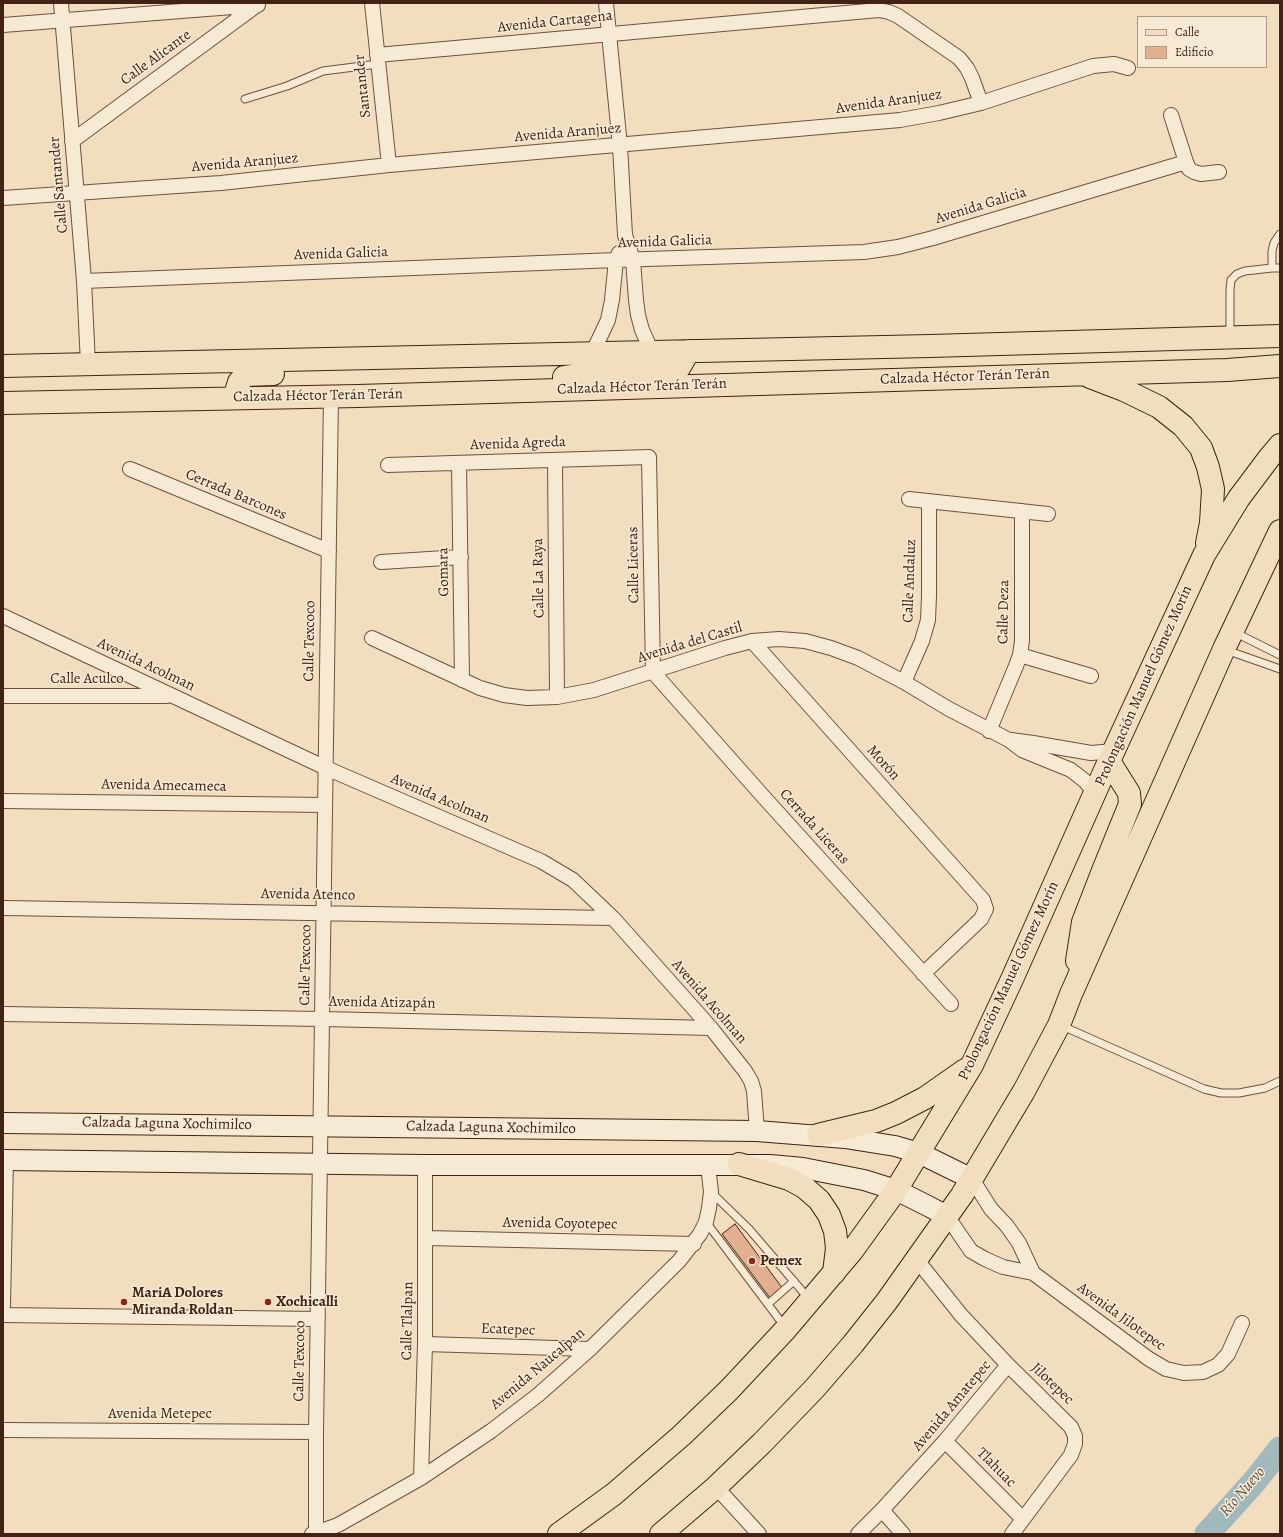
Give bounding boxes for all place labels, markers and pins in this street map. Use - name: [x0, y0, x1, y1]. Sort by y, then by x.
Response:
- place label: Pemex: [760, 1252, 802, 1270]
- marker: Pemex: [747, 1256, 757, 1266]
- place label: MariA Dolores Miranda Roldan: [132, 1284, 233, 1319]
- place label: Xochicalli: [276, 1293, 338, 1311]
- marker: MariA Dolores Miranda Roldan: [119, 1297, 129, 1307]
- marker: Xochicalli: [263, 1297, 273, 1307]

